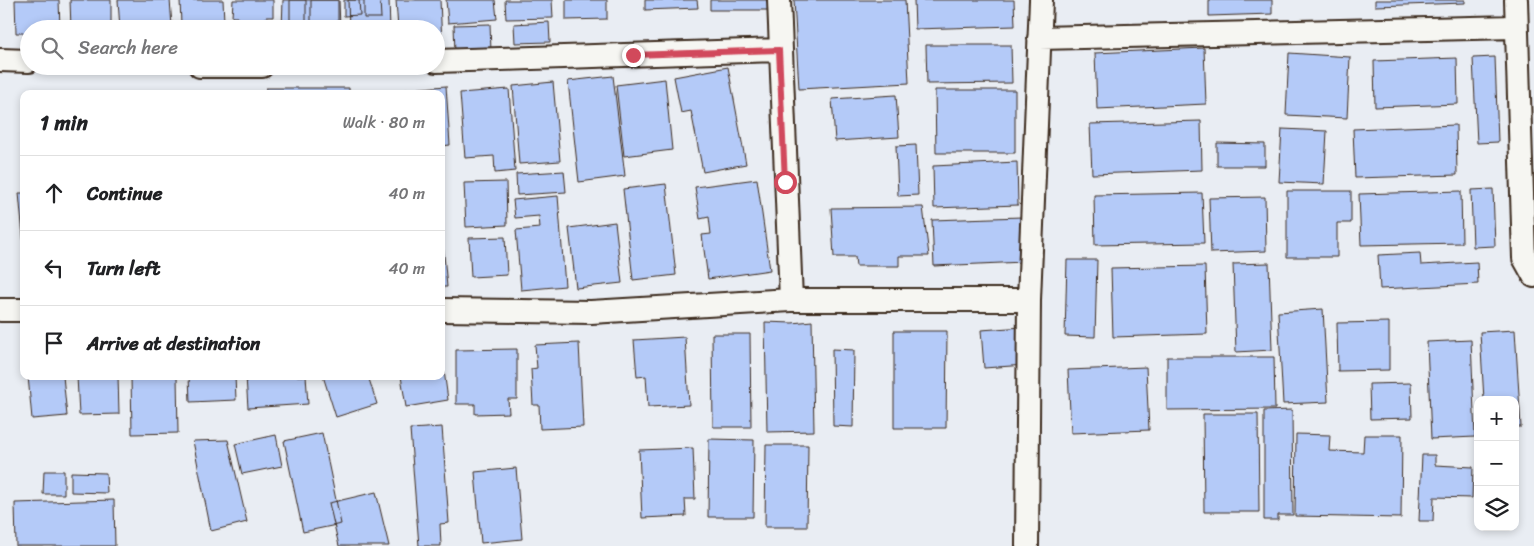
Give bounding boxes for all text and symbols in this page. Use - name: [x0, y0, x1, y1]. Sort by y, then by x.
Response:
- search box: [20, 20, 445, 75]
- text: Search here: [78, 31, 178, 64]
- icon: search: [38, 34, 66, 62]
- route end: [622, 44, 645, 67]
- text: 1 min: [40, 104, 88, 142]
- text: Walk · 80 m: [343, 108, 425, 137]
- route start: [774, 171, 797, 194]
- text: Continue: [87, 177, 163, 210]
- icon: ahead: [40, 179, 68, 207]
- text: 40 m: [388, 179, 425, 208]
- text: Turn left: [87, 252, 160, 285]
- icon: left: [40, 254, 68, 282]
- text: 40 m: [388, 254, 425, 283]
- text: Arrive at destination: [87, 327, 260, 360]
- icon: arrive: [40, 329, 68, 357]
- map controls: [1474, 396, 1519, 531]
- button: +: [1474, 396, 1519, 441]
- button: −: [1474, 441, 1519, 486]
- button: layers: [1474, 486, 1519, 531]

